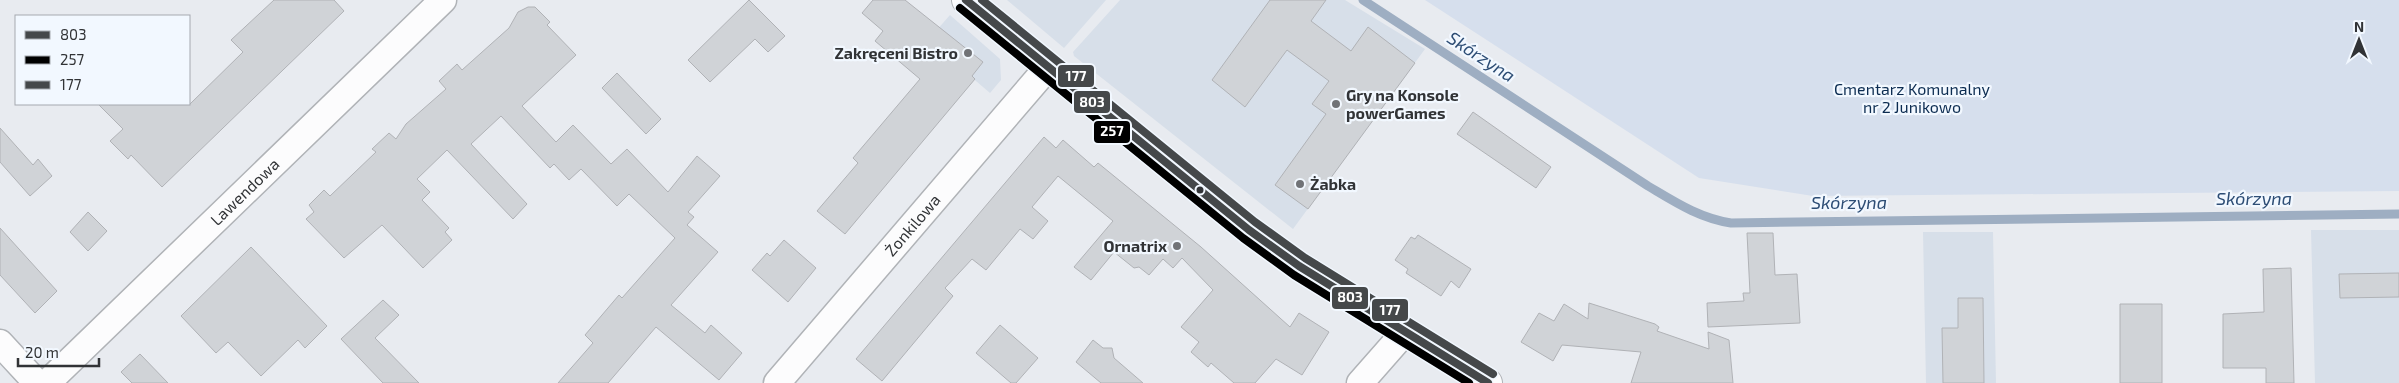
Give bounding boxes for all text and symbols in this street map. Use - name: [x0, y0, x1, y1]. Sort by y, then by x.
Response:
- legend: [15, 15, 190, 105]
- north arrow: [2334, 15, 2384, 65]
- text: N: [2354, 18, 2364, 35]
- text: 803: [60, 25, 87, 43]
- water label: Skórzyna: [1444, 26, 1519, 86]
- place label: Zakręceni Bistro: [834, 43, 958, 62]
- marker: Zakręceni Bistro: [962, 47, 974, 59]
- text: 257: [60, 50, 84, 68]
- line badge: 177: [1057, 64, 1095, 88]
- text: 177: [1066, 67, 1087, 84]
- text: 177: [60, 75, 82, 93]
- park label: Cmentarz Komunalny nr 2 Junikowo: [1834, 79, 1991, 116]
- place label: Gry na Konsole powerGames: [1346, 85, 1459, 122]
- line badge: 803: [1073, 90, 1111, 114]
- text: 803: [1079, 93, 1105, 110]
- marker: Gry na Konsole powerGames: [1330, 98, 1342, 110]
- line badge: 257: [1093, 120, 1131, 144]
- text: 257: [1100, 122, 1124, 139]
- street label: Lawendowa: [206, 154, 283, 229]
- place label: Żabka: [1310, 174, 1356, 193]
- marker: Żabka: [1294, 178, 1306, 190]
- unlabelled marker: [1195, 185, 1205, 195]
- water label: Skórzyna: [2216, 187, 2292, 209]
- street label: Żonkilowa: [880, 190, 944, 260]
- water label: Skórzyna: [1811, 191, 1887, 213]
- place label: Ornatrix: [1104, 236, 1167, 255]
- marker: Ornatrix: [1171, 240, 1183, 252]
- line badge: 803: [1331, 286, 1369, 310]
- text: 803: [1337, 288, 1363, 305]
- line badge: 177: [1371, 298, 1409, 322]
- text: 177: [1380, 301, 1401, 318]
- scale bar: [18, 336, 99, 368]
- text: 20 m: [25, 343, 59, 361]

